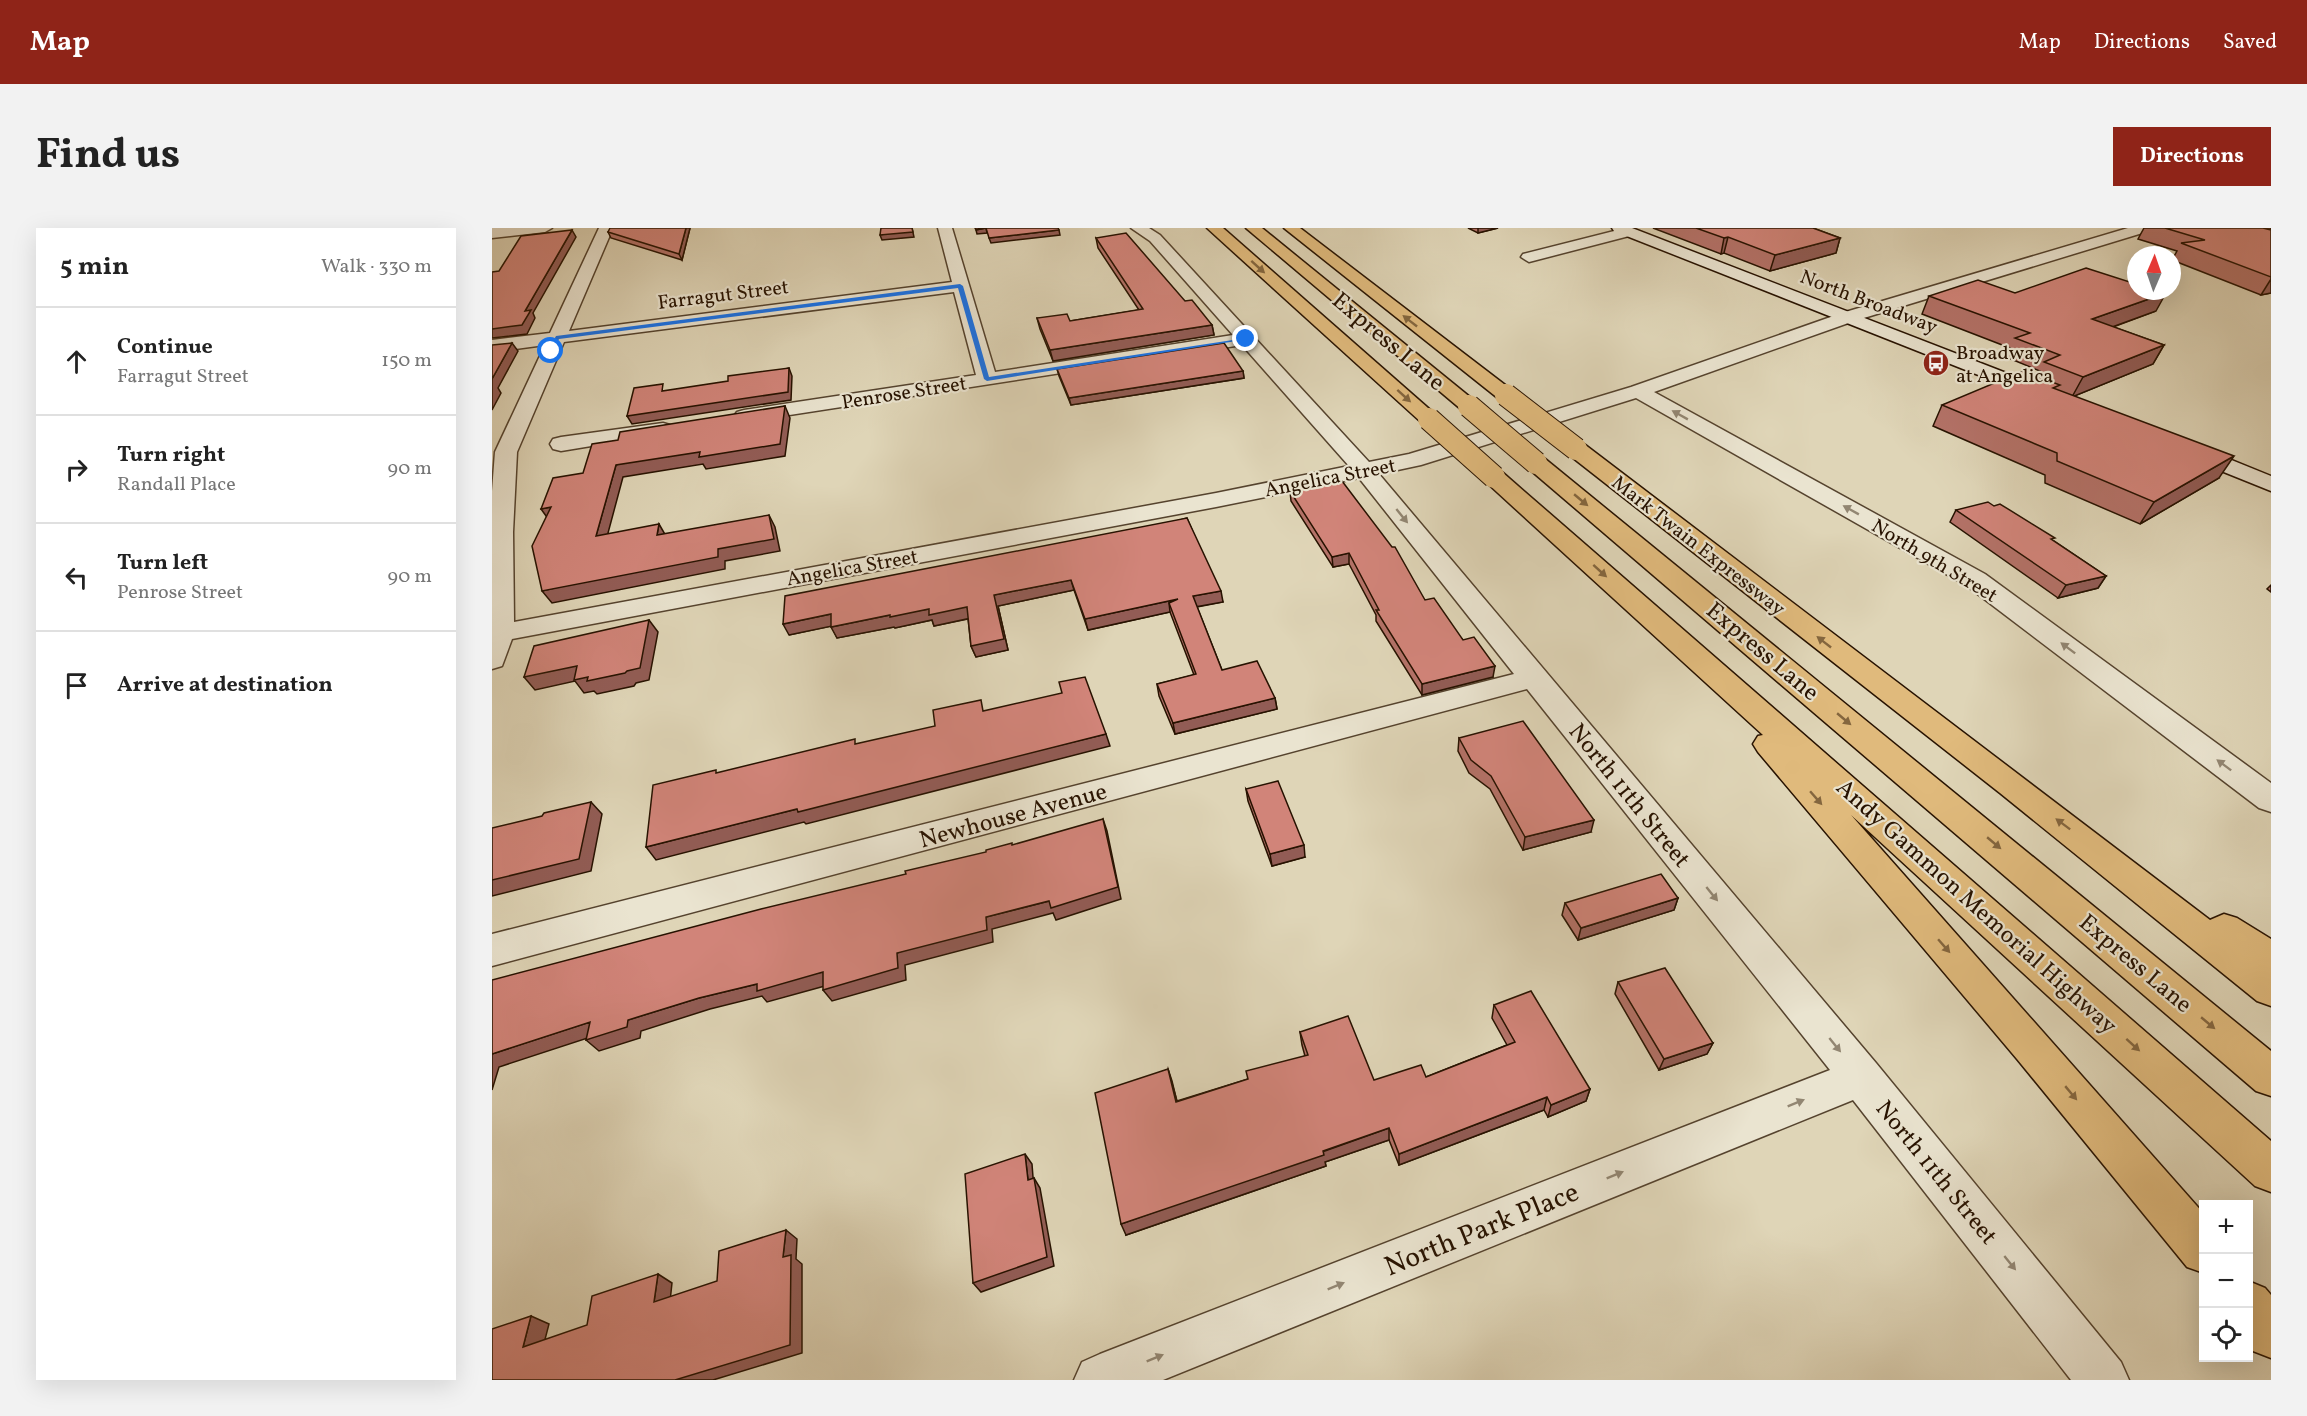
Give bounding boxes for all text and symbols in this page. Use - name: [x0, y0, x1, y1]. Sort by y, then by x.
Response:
- text: Map: [30, 23, 90, 62]
- text: Map: [2019, 28, 2061, 57]
- text: Directions: [2094, 28, 2190, 57]
- text: Saved: [2223, 28, 2277, 57]
- text: Find us: [36, 127, 180, 186]
- button: Directions: [2113, 127, 2271, 186]
- north arrow: [2127, 246, 2181, 300]
- text: 5 min: [60, 249, 129, 285]
- text: Walk · 330 m: [321, 253, 432, 281]
- one-way arrow: [1250, 260, 1265, 273]
- street label: North Broadway: [1795, 264, 1941, 342]
- street label: Farragut Street: [656, 274, 790, 318]
- street label: Express Lane: [1324, 285, 1452, 400]
- one-way arrow: [1403, 315, 1418, 327]
- route end: [1232, 325, 1258, 351]
- text: Continue: [117, 332, 213, 363]
- route start: [537, 337, 563, 363]
- place label: Broadway at Angelica: [1956, 340, 2053, 391]
- icon: ahead: [60, 345, 93, 378]
- text: 150 m: [381, 347, 432, 375]
- bus stop icon: Broadway at Angelica: [1921, 348, 1951, 378]
- text: Farragut Street: [117, 363, 249, 391]
- street label: Penrose Street: [840, 370, 969, 418]
- one-way arrow: [1396, 389, 1411, 402]
- one-way arrow: [1671, 410, 1688, 420]
- text: Turn right: [117, 440, 225, 471]
- icon: right: [60, 453, 93, 486]
- street label: Angelica Street: [1262, 453, 1398, 505]
- text: 90 m: [388, 455, 432, 483]
- street label: Mark Twain Expressway: [1605, 470, 1791, 623]
- text: Randall Place: [117, 471, 236, 499]
- one-way arrow: [1573, 493, 1588, 506]
- one-way arrow: [1842, 505, 1859, 515]
- one-way arrow: [1395, 508, 1408, 524]
- street label: North 9th Street: [1866, 513, 2002, 610]
- street label: Angelica Street: [784, 544, 920, 594]
- text: Turn left: [117, 548, 208, 579]
- icon: left: [60, 561, 93, 594]
- text: 90 m: [388, 563, 432, 591]
- one-way arrow: [1592, 564, 1607, 577]
- text: Penrose Street: [117, 579, 243, 607]
- street label: Express Lane: [1698, 595, 1826, 710]
- one-way arrow: [1816, 636, 1832, 649]
- one-way arrow: [2060, 643, 2075, 655]
- icon: arrive: [60, 669, 93, 702]
- text: Arrive at destination: [117, 670, 333, 701]
- one-way arrow: [1836, 712, 1852, 725]
- street label: North 11th Street: [1559, 717, 1697, 876]
- one-way arrow: [2217, 759, 2233, 771]
- street label: Andy Gammon Memorial Highway: [1828, 772, 2124, 1043]
- street label: Newhouse Avenue: [916, 776, 1111, 858]
- one-way arrow: [1809, 791, 1823, 806]
- one-way arrow: [2055, 818, 2071, 830]
- one-way arrow: [1986, 837, 2002, 850]
- one-way arrow: [1705, 887, 1717, 902]
- street label: Express Lane: [2071, 907, 2199, 1022]
- one-way arrow: [1937, 938, 1950, 953]
- one-way arrow: [2200, 1016, 2215, 1029]
- one-way arrow: [1829, 1037, 1842, 1053]
- one-way arrow: [2125, 1038, 2140, 1052]
- one-way arrow: [2064, 1085, 2077, 1100]
- street label: North 11th Street: [1866, 1094, 2004, 1253]
- one-way arrow: [1787, 1098, 1805, 1108]
- one-way arrow: [1606, 1170, 1624, 1180]
- street label: North Park Place: [1379, 1174, 1585, 1287]
- map controls: [2199, 1200, 2253, 1362]
- button: +: [2199, 1200, 2253, 1254]
- button: −: [2199, 1254, 2253, 1308]
- one-way arrow: [2003, 1255, 2016, 1271]
- one-way arrow: [1327, 1281, 1345, 1290]
- button: locate: [2199, 1308, 2253, 1362]
- one-way arrow: [1146, 1353, 1164, 1362]

